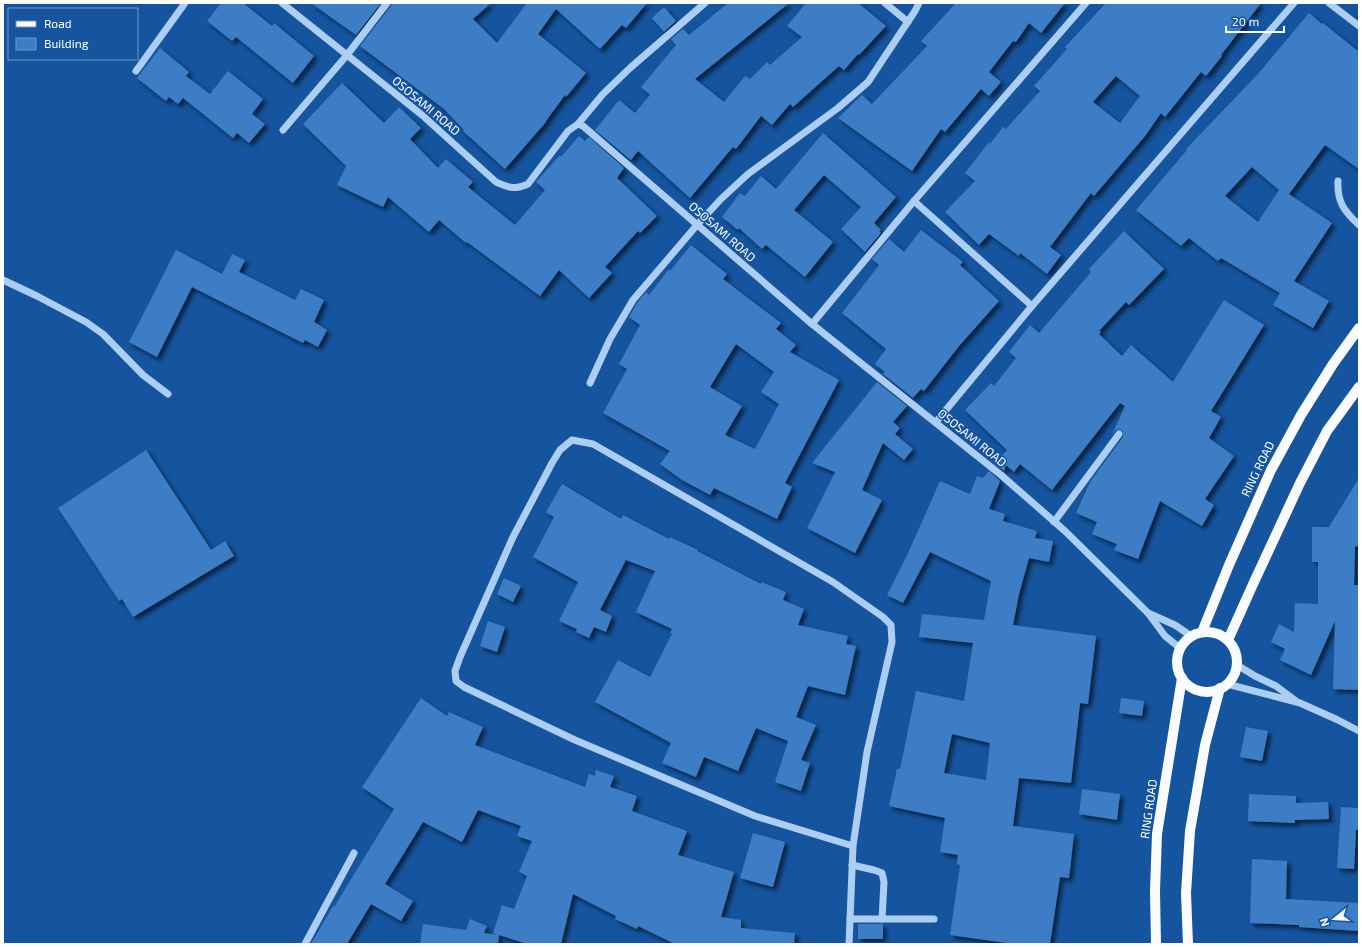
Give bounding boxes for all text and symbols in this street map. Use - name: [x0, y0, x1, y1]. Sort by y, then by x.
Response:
- legend: [8, 8, 138, 60]
- scale bar: [1226, 8, 1284, 34]
- text: 20 m: [1232, 14, 1259, 28]
- text: Road: [44, 16, 72, 30]
- text: Building: [44, 36, 89, 50]
- street label: OSOSAMI ROAD: [390, 73, 463, 138]
- street label: OSOSAMI ROAD: [686, 198, 759, 264]
- street label: OSOSAMI ROAD: [936, 405, 1010, 469]
- street label: RING ROAD: [1238, 438, 1277, 499]
- street label: RING ROAD: [1137, 778, 1159, 840]
- north arrow: [1314, 899, 1354, 939]
- text: N: [1317, 916, 1331, 928]

